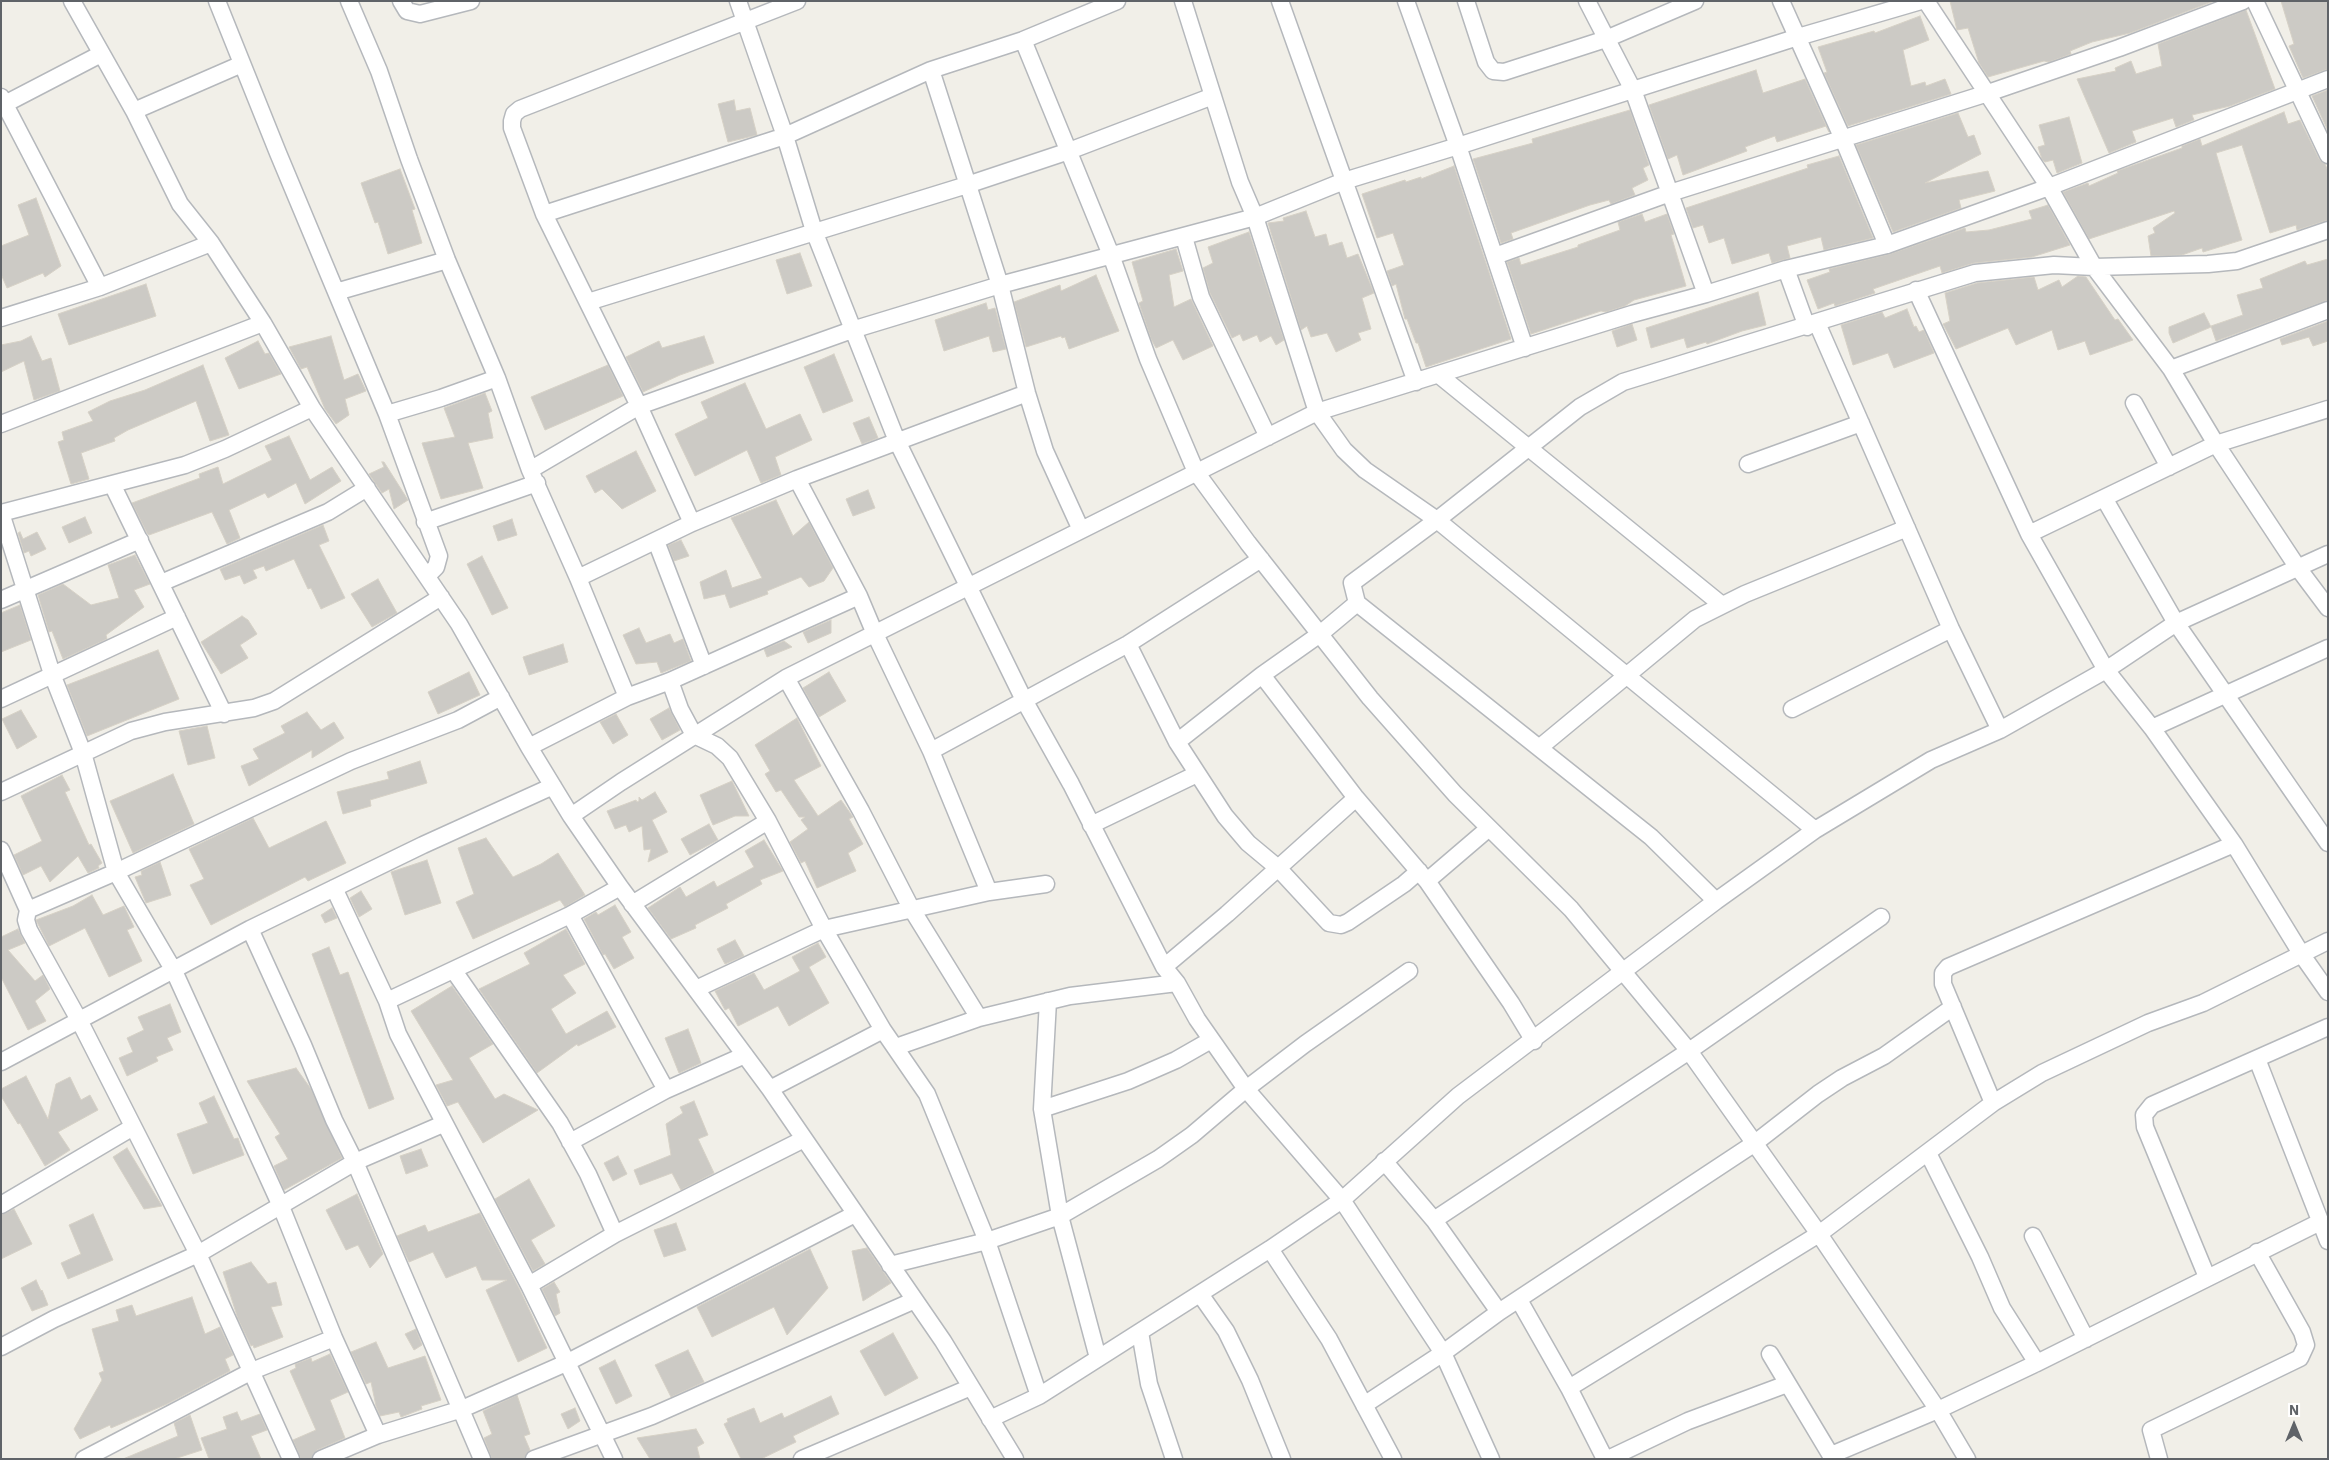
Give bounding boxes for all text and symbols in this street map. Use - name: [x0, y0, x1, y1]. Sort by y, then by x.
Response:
- north arrow: [2269, 1400, 2319, 1450]
- text: N: [2289, 1401, 2299, 1419]

